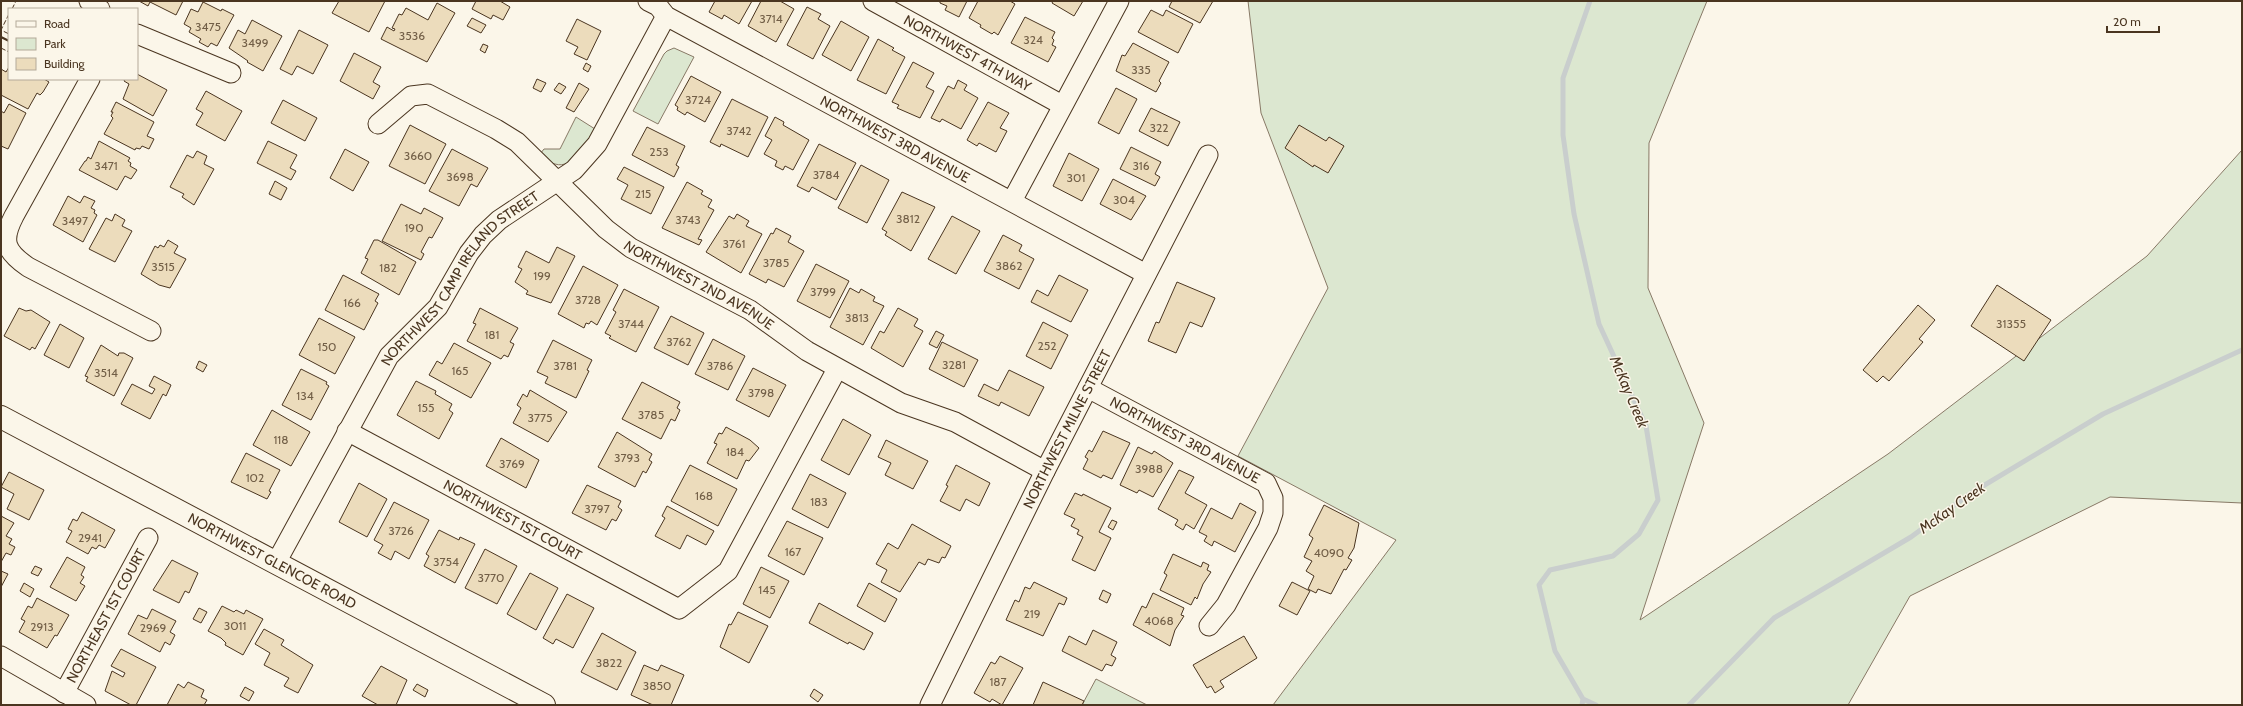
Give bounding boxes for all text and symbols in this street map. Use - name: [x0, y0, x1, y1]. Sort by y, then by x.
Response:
- legend: [8, 8, 138, 80]
- scale bar: [2107, 8, 2159, 34]
- house number: 3714: [759, 11, 783, 26]
- street label: NORTHWEST 4TH WAY: [901, 11, 1035, 96]
- text: 20 m: [2113, 14, 2141, 29]
- text: Road: [44, 16, 70, 31]
- house number: 3475: [195, 19, 221, 34]
- house number: 3536: [399, 28, 425, 43]
- house number: 324: [1023, 32, 1043, 47]
- house number: 3499: [241, 35, 269, 50]
- text: Park: [44, 36, 66, 51]
- text: Building: [44, 56, 86, 71]
- house number: 335: [1131, 62, 1151, 77]
- house number: 3724: [685, 92, 711, 107]
- street label: NORTHWEST 3RD AVENUE: [817, 92, 973, 187]
- house number: 322: [1149, 120, 1169, 135]
- house number: 3742: [726, 123, 752, 138]
- house number: 253: [649, 144, 669, 159]
- house number: 3660: [404, 148, 432, 163]
- house number: 3471: [94, 158, 118, 173]
- house number: 316: [1132, 158, 1150, 173]
- house number: 3784: [813, 167, 839, 182]
- house number: 3698: [446, 169, 474, 184]
- house number: 301: [1067, 170, 1085, 185]
- house number: 215: [635, 186, 651, 201]
- street label: NORTHWEST CAMP IRELAND STREET: [377, 187, 543, 369]
- house number: 304: [1113, 192, 1135, 207]
- house number: 3812: [896, 211, 920, 226]
- house number: 3743: [675, 212, 701, 227]
- house number: 3497: [62, 213, 88, 228]
- house number: 190: [404, 220, 424, 235]
- house number: 3761: [723, 236, 745, 251]
- street label: NORTHWEST 2ND AVENUE: [620, 237, 778, 334]
- house number: 3785: [763, 255, 789, 270]
- house number: 3862: [996, 258, 1022, 273]
- house number: 3515: [151, 259, 175, 274]
- house number: 182: [379, 260, 397, 275]
- house number: 199: [533, 268, 551, 283]
- house number: 3799: [810, 284, 836, 299]
- house number: 3728: [575, 292, 601, 307]
- house number: 166: [343, 295, 361, 310]
- house number: 3813: [845, 310, 869, 325]
- house number: 3744: [618, 316, 644, 331]
- house number: 31355: [1996, 316, 2026, 331]
- house number: 181: [484, 327, 500, 342]
- house number: 3762: [666, 334, 692, 349]
- house number: 252: [1037, 338, 1057, 353]
- house number: 150: [318, 339, 336, 354]
- street label: NORTHWEST MILNE STREET: [1019, 346, 1115, 511]
- water label: McKay Creek: [1605, 352, 1652, 431]
- house number: 3281: [942, 357, 966, 372]
- house number: 3781: [553, 358, 577, 373]
- house number: 3786: [707, 358, 733, 373]
- house number: 165: [451, 363, 469, 378]
- house number: 3514: [94, 365, 118, 380]
- house number: 3798: [748, 385, 774, 400]
- house number: 134: [296, 388, 314, 403]
- street label: NORTHWEST 3RD AVENUE: [1107, 392, 1263, 487]
- house number: 155: [418, 400, 434, 415]
- house number: 3785: [638, 407, 664, 422]
- house number: 3775: [527, 410, 553, 425]
- house number: 118: [273, 432, 289, 447]
- house number: 184: [726, 444, 744, 459]
- house number: 3793: [614, 450, 640, 465]
- house number: 3769: [499, 456, 525, 471]
- house number: 3988: [1135, 461, 1163, 476]
- house number: 102: [246, 470, 264, 485]
- street label: NORTHWEST 1ST COURT: [440, 475, 586, 565]
- water label: McKay Creek: [1915, 478, 1989, 538]
- house number: 168: [695, 488, 713, 503]
- house number: 183: [810, 494, 828, 509]
- house number: 3797: [584, 501, 610, 516]
- street label: NORTHWEST GLENCOE ROAD: [185, 509, 360, 613]
- house number: 3726: [388, 523, 414, 538]
- house number: 2941: [78, 530, 102, 545]
- house number: 167: [785, 544, 801, 559]
- street label: NORTHEAST 1ST COURT: [62, 545, 150, 686]
- house number: 4090: [1314, 545, 1344, 560]
- house number: 3754: [433, 554, 459, 569]
- house number: 3770: [478, 570, 504, 585]
- house number: 145: [758, 582, 776, 597]
- house number: 219: [1023, 606, 1041, 621]
- house number: 4068: [1144, 613, 1174, 628]
- house number: 3011: [224, 618, 246, 633]
- house number: 2913: [30, 619, 54, 634]
- house number: 2969: [140, 620, 167, 635]
- house number: 3822: [596, 655, 622, 670]
- house number: 187: [989, 674, 1007, 689]
- house number: 3850: [643, 678, 671, 693]

